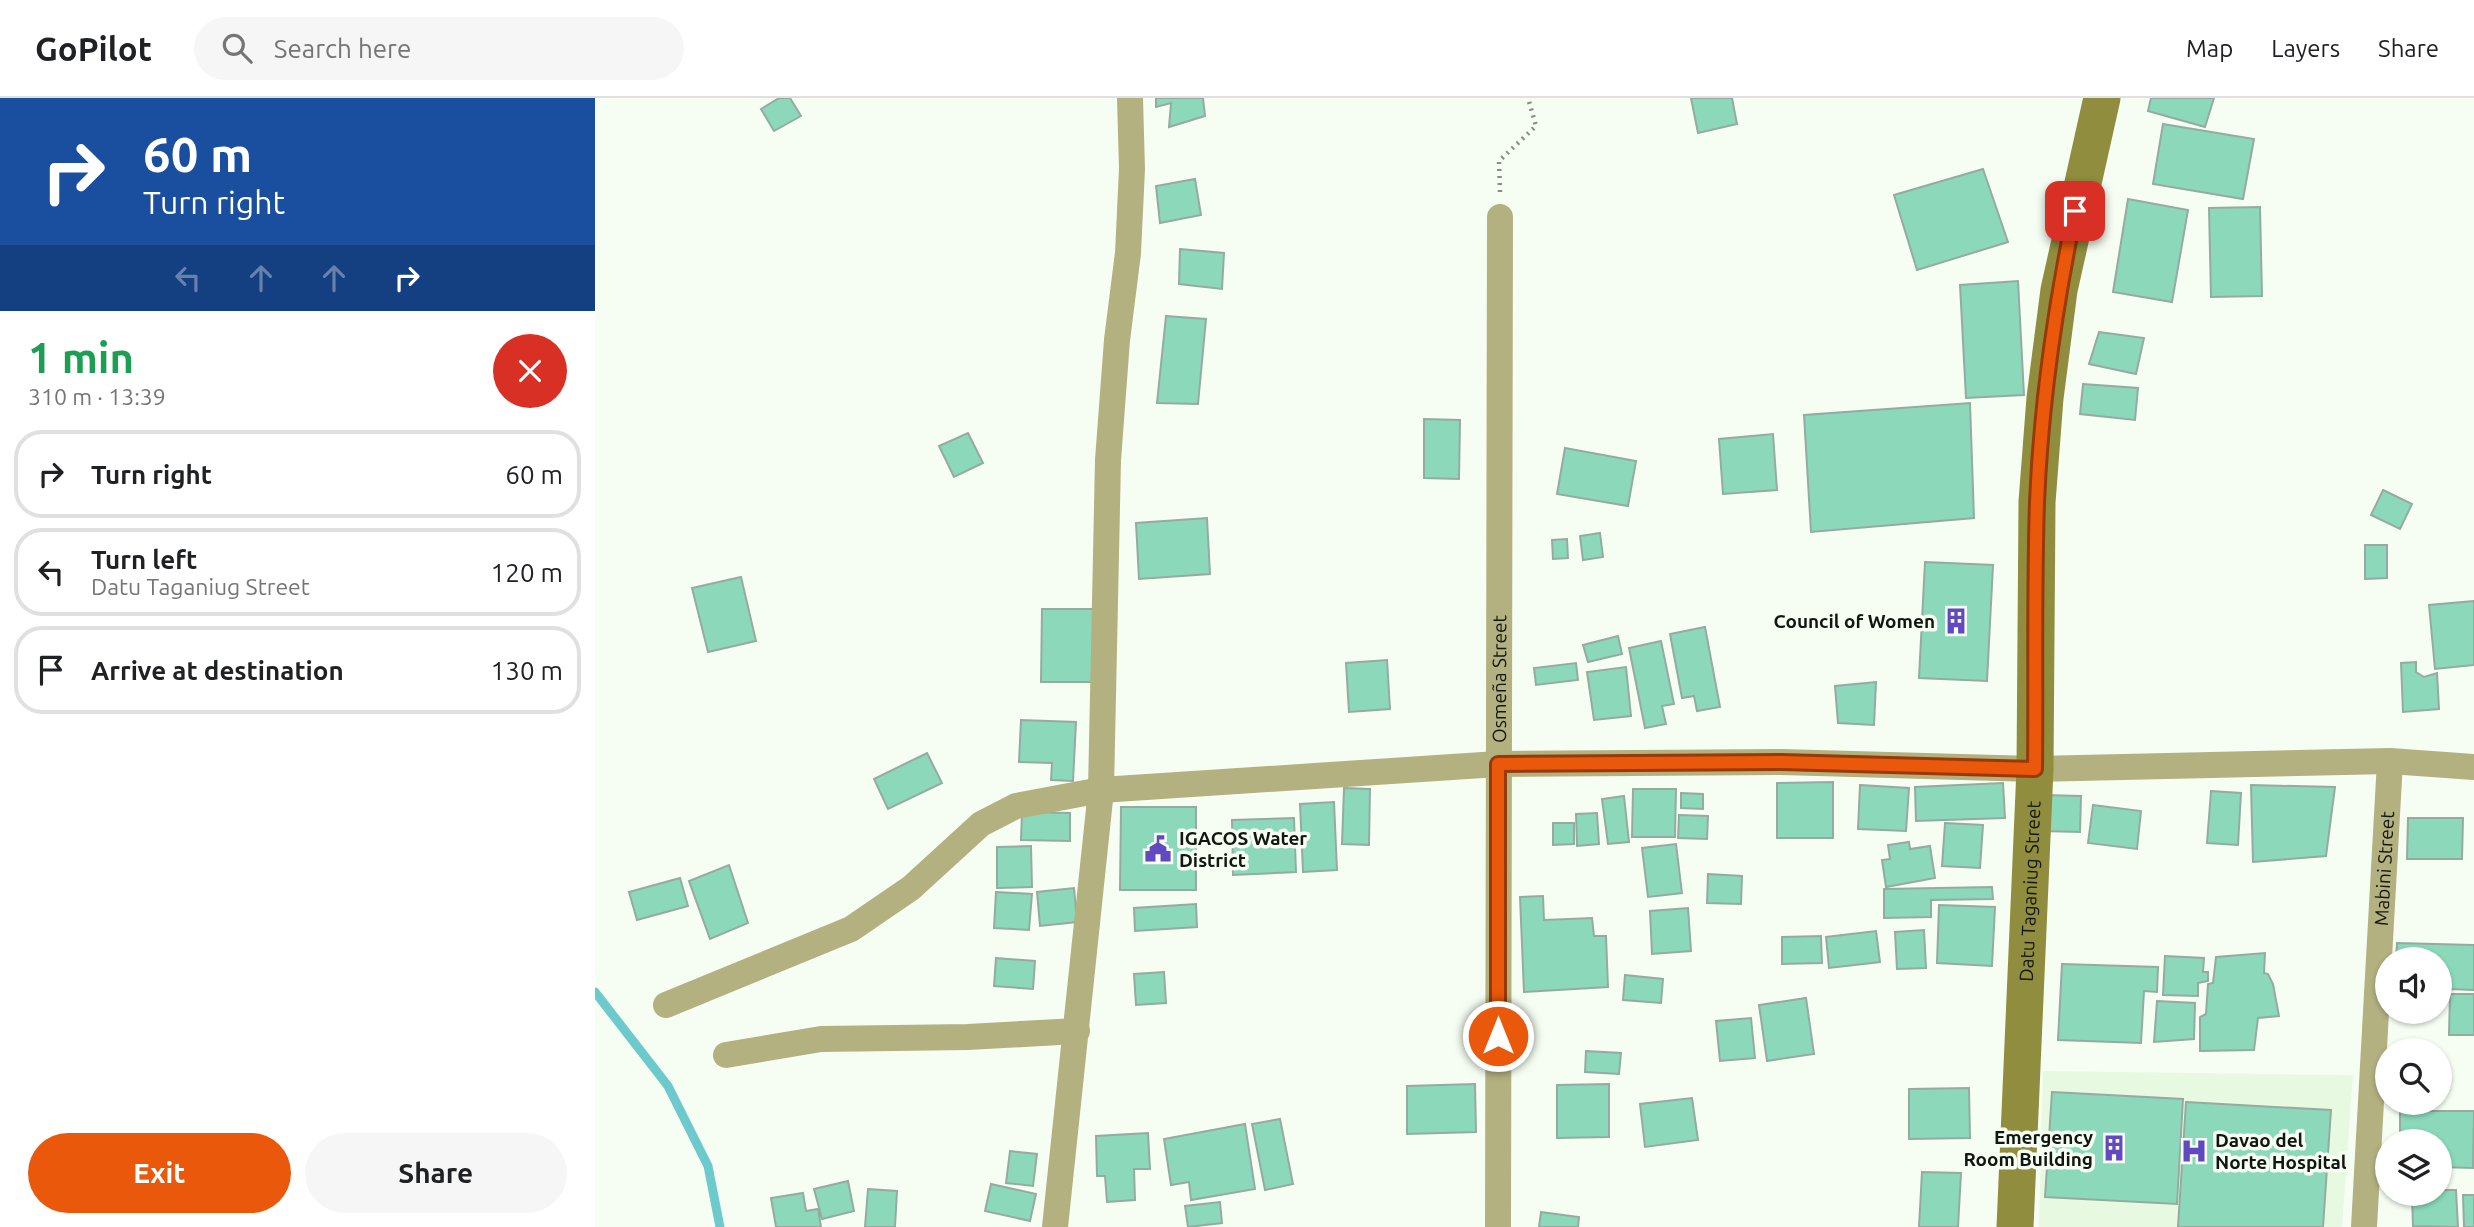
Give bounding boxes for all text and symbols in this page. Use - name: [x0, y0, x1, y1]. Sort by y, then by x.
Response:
- search box: [194, 17, 684, 80]
- icon: search: [218, 29, 256, 67]
- text: GoPilot: [35, 30, 152, 67]
- text: Search here: [274, 34, 411, 63]
- text: Map: [2186, 35, 2233, 62]
- text: Layers: [2271, 35, 2340, 62]
- text: Share: [2378, 35, 2439, 62]
- icon: right: [28, 126, 119, 217]
- text: 60 m: [143, 126, 252, 181]
- pin: [2045, 181, 2105, 241]
- text: Turn right: [143, 184, 285, 220]
- icon: arrive: [2056, 192, 2094, 230]
- icon: left: [169, 259, 207, 297]
- icon: ahead: [242, 259, 280, 297]
- icon: ahead: [315, 259, 353, 297]
- icon: right: [388, 259, 426, 297]
- text: 1 min: [28, 334, 134, 381]
- button: close: [493, 334, 567, 408]
- text: 310 m · 13:39: [28, 384, 166, 409]
- icon: right: [32, 455, 70, 493]
- text: Turn right: [91, 460, 212, 489]
- text: 60 m: [505, 460, 563, 489]
- text: Turn left: [91, 545, 197, 574]
- icon: left: [32, 553, 70, 591]
- text: 120 m: [491, 558, 563, 587]
- text: Datu Taganiug Street: [91, 574, 310, 599]
- building icon: Council of Women: [1941, 606, 1971, 636]
- place label: Council of Women: [1773, 610, 1935, 632]
- street label: Osmeña Street: [1488, 614, 1510, 743]
- icon: arrive: [32, 651, 70, 689]
- text: Arrive at destination: [91, 656, 344, 685]
- text: 130 m: [491, 656, 563, 685]
- street label: Datu Taganiug Street: [2015, 800, 2045, 982]
- street label: Mabini Street: [2370, 810, 2398, 927]
- place label: IGACOS Water District: [1179, 827, 1307, 871]
- public building icon: IGACOS Water District: [1143, 834, 1173, 864]
- map controls: [2375, 947, 2452, 1206]
- button: sound: [2375, 947, 2452, 1024]
- position arrow: [1461, 999, 1535, 1073]
- button: search: [2375, 1038, 2452, 1115]
- place label: Emergency Room Building: [1963, 1126, 2093, 1170]
- place label: Davao del Norte Hospital: [2215, 1129, 2347, 1173]
- button: layers: [2375, 1129, 2452, 1206]
- button: Exit: [28, 1133, 291, 1213]
- button: Share: [305, 1133, 567, 1213]
- building icon: Emergency Room Building: [2099, 1133, 2129, 1163]
- hospital icon: Davao del Norte Hospital: [2179, 1136, 2209, 1166]

